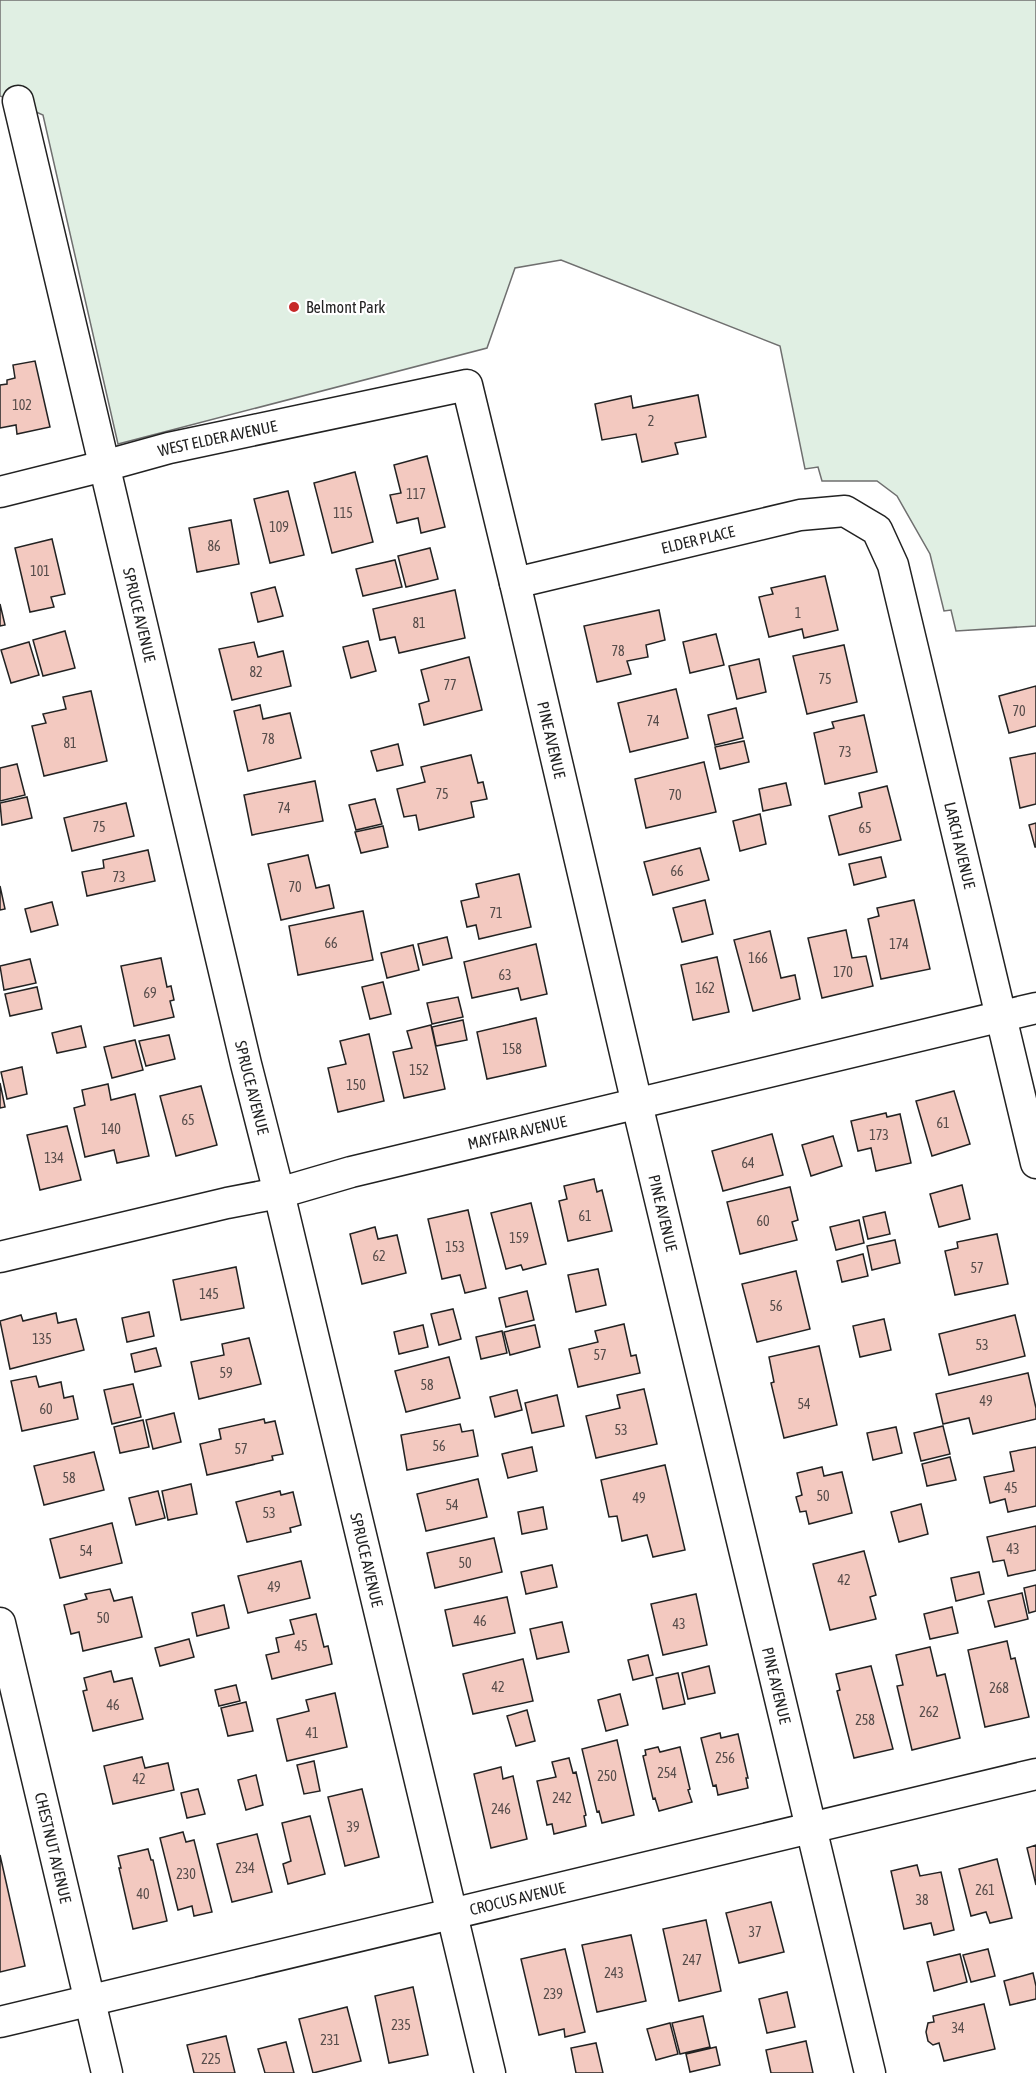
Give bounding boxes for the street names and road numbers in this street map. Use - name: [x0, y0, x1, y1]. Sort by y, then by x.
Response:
- street label: WEST ELDER AVENUE: [156, 416, 279, 460]
- street label: ELDER PLACE: [659, 522, 737, 557]
- street label: SPRUCE AVENUE: [120, 566, 160, 664]
- street label: PINE AVENUE: [534, 700, 569, 780]
- street label: LARCH AVENUE: [941, 800, 979, 891]
- street label: SPRUCE AVENUE: [232, 1039, 273, 1137]
- street label: MAYFAIR AVENUE: [466, 1112, 568, 1153]
- street label: PINE AVENUE: [645, 1173, 681, 1253]
- street label: SPRUCE AVENUE: [347, 1511, 387, 1609]
- street label: PINE AVENUE: [759, 1645, 795, 1726]
- street label: CHESTNUT AVENUE: [32, 1791, 75, 1905]
- street label: CROCUS AVENUE: [468, 1878, 567, 1918]

